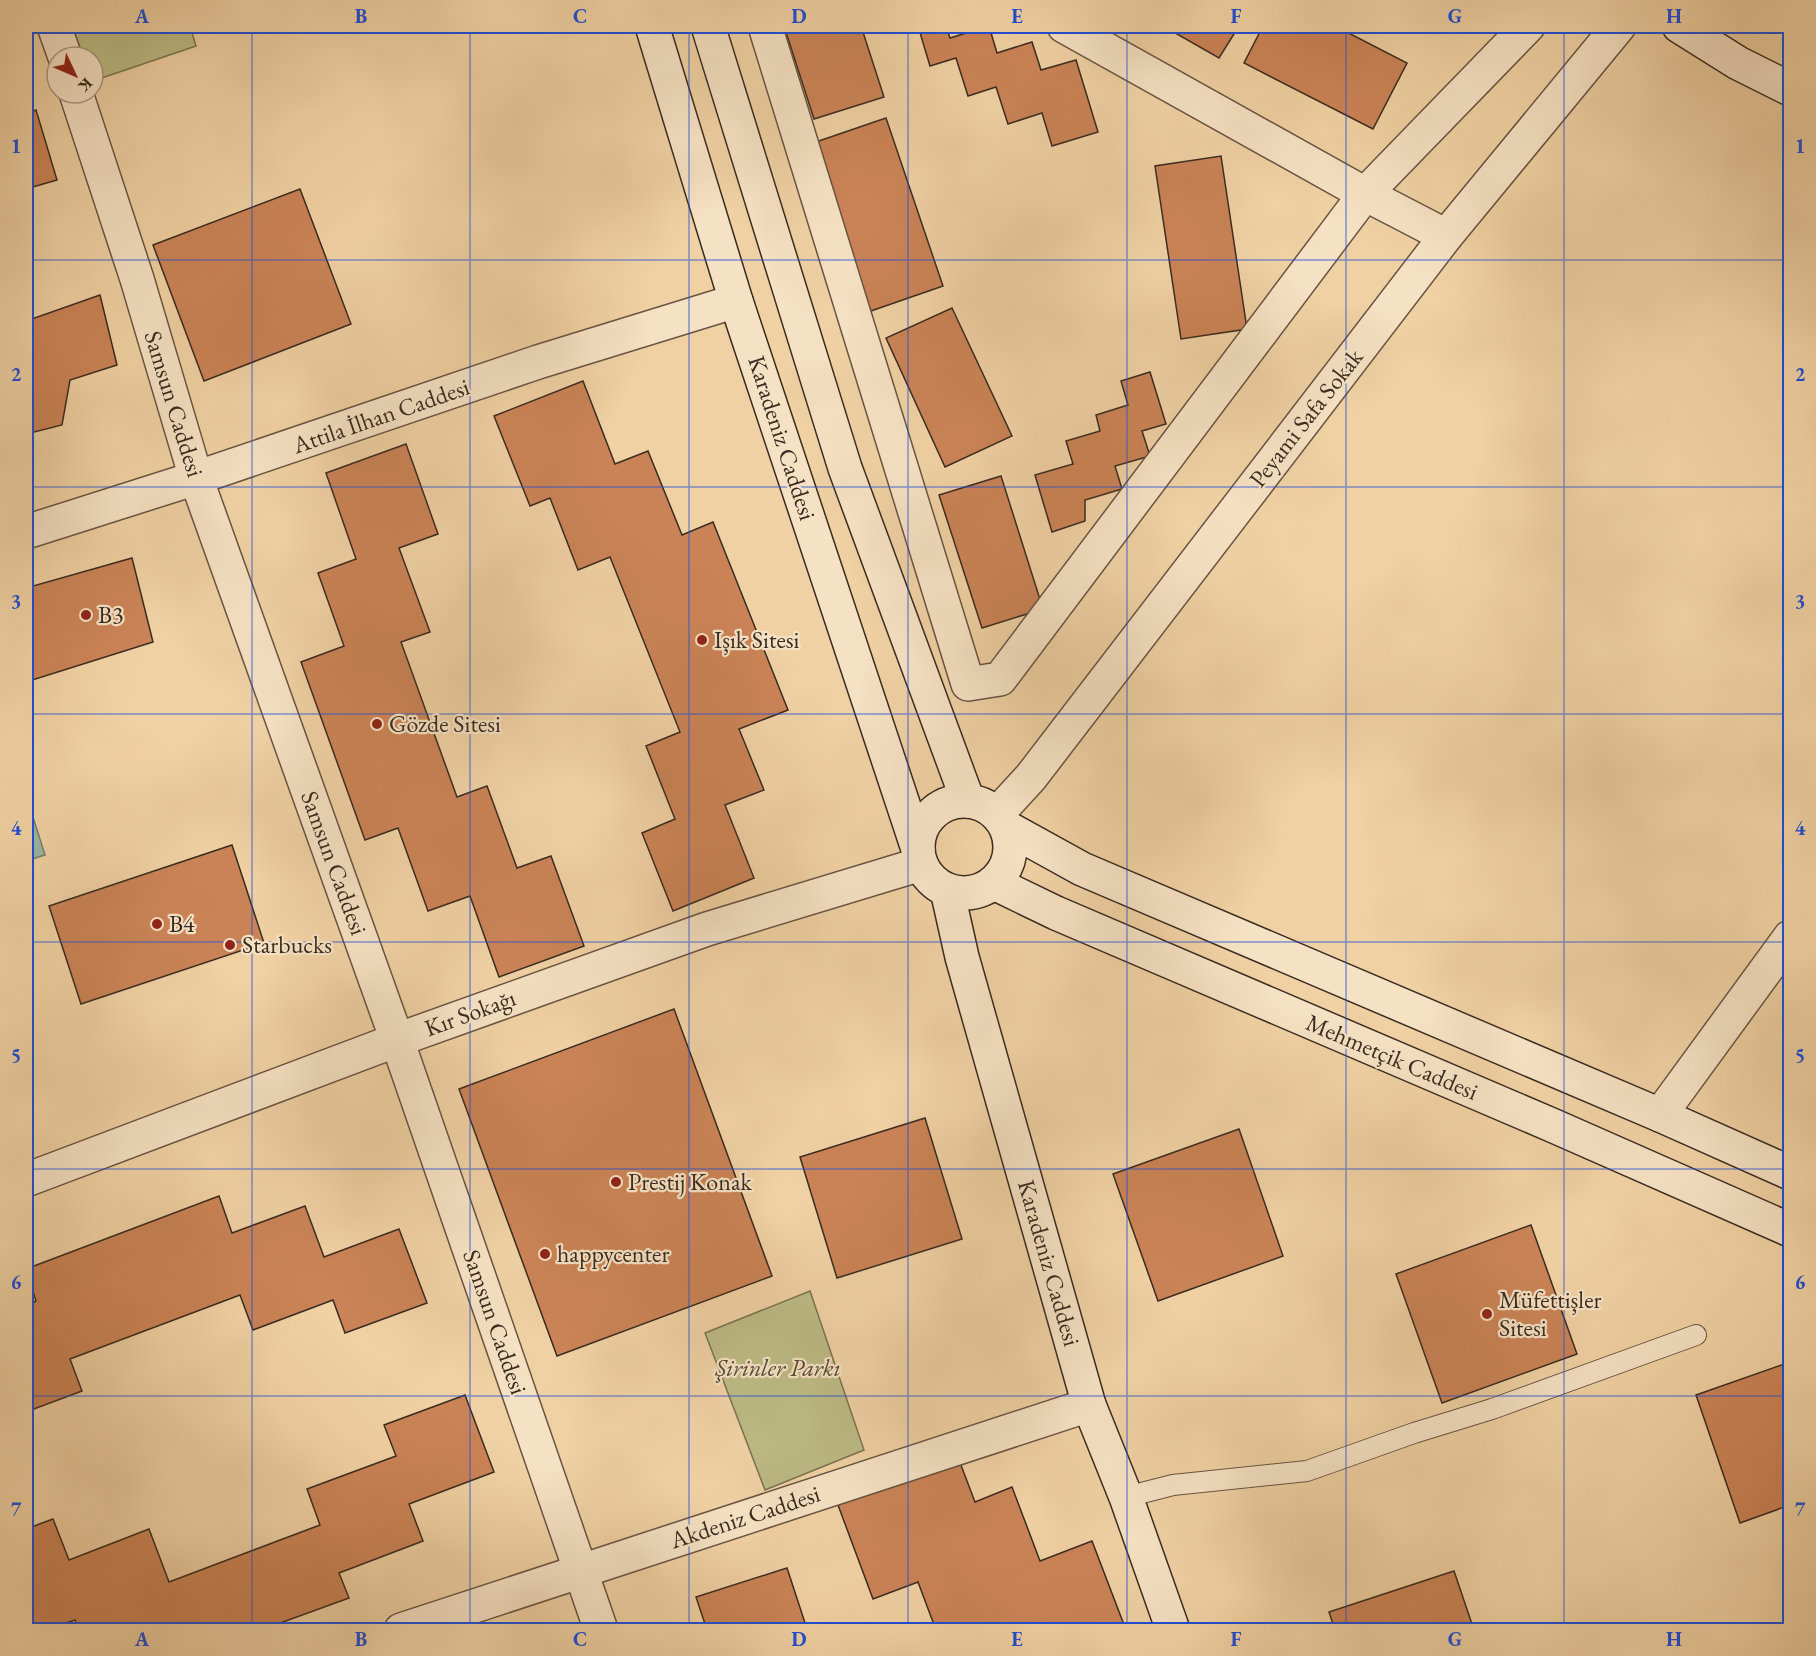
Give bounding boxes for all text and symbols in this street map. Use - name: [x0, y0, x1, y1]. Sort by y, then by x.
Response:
- text: A: [134, 3, 150, 29]
- text: B: [355, 3, 367, 29]
- text: C: [573, 3, 587, 29]
- text: D: [791, 3, 807, 29]
- text: E: [1011, 3, 1023, 29]
- text: F: [1231, 3, 1242, 29]
- text: G: [1448, 3, 1462, 29]
- text: H: [1666, 3, 1682, 29]
- north arrow: [45, 45, 105, 105]
- text: K: [73, 73, 97, 97]
- text: 1: [11, 133, 21, 159]
- text: 1: [1795, 133, 1805, 159]
- street label: Samsun Caddesi: [138, 327, 211, 481]
- street label: Peyami Safa Sokak: [1242, 342, 1370, 493]
- street label: Karadeniz Caddesi: [741, 352, 824, 524]
- text: 2: [11, 361, 22, 387]
- text: 2: [1795, 361, 1806, 387]
- street label: Attila İlhan Caddesi: [287, 371, 473, 461]
- text: 3: [11, 588, 21, 614]
- text: 3: [1795, 588, 1805, 614]
- place label: B3: [98, 599, 124, 630]
- marker: B3: [79, 608, 93, 622]
- place label: Işık Sitesi: [714, 624, 800, 655]
- marker: Işık Sitesi: [695, 633, 709, 647]
- place label: Gözde Sitesi: [389, 708, 501, 739]
- marker: Gözde Sitesi: [370, 717, 384, 731]
- street label: Samsun Caddesi: [294, 786, 375, 939]
- text: 4: [11, 815, 22, 841]
- text: 4: [1795, 815, 1806, 841]
- place label: B4: [169, 908, 195, 939]
- marker: B4: [150, 917, 164, 931]
- place label: Starbucks: [242, 929, 332, 960]
- marker: Starbucks: [223, 938, 237, 952]
- street label: Kır Sokağı: [420, 982, 520, 1043]
- street label: Mehmetçik Caddesi: [1301, 1006, 1483, 1107]
- text: 5: [11, 1042, 21, 1068]
- text: 5: [1795, 1042, 1805, 1068]
- place label: Prestij Konak: [628, 1166, 752, 1197]
- marker: Prestij Konak: [609, 1175, 623, 1189]
- street label: Karadeniz Caddesi: [1011, 1176, 1088, 1350]
- place label: happycenter: [557, 1238, 669, 1269]
- street label: Samsun Caddesi: [456, 1245, 535, 1398]
- marker: happycenter: [538, 1247, 552, 1261]
- text: 6: [11, 1269, 22, 1295]
- text: 6: [1795, 1269, 1806, 1295]
- place label: Müfettişler Sitesi: [1499, 1284, 1602, 1343]
- marker: Müfettişler Sitesi: [1480, 1307, 1494, 1321]
- park label: Şirinler Parkı: [714, 1352, 841, 1383]
- street label: Akdeniz Caddesi: [665, 1478, 824, 1556]
- text: 7: [11, 1496, 22, 1522]
- text: 7: [1795, 1496, 1806, 1522]
- text: A: [134, 1626, 150, 1652]
- text: B: [355, 1626, 367, 1652]
- text: C: [573, 1626, 587, 1652]
- text: D: [791, 1626, 807, 1652]
- text: E: [1011, 1626, 1023, 1652]
- text: F: [1231, 1626, 1242, 1652]
- text: G: [1448, 1626, 1462, 1652]
- text: H: [1666, 1626, 1682, 1652]

